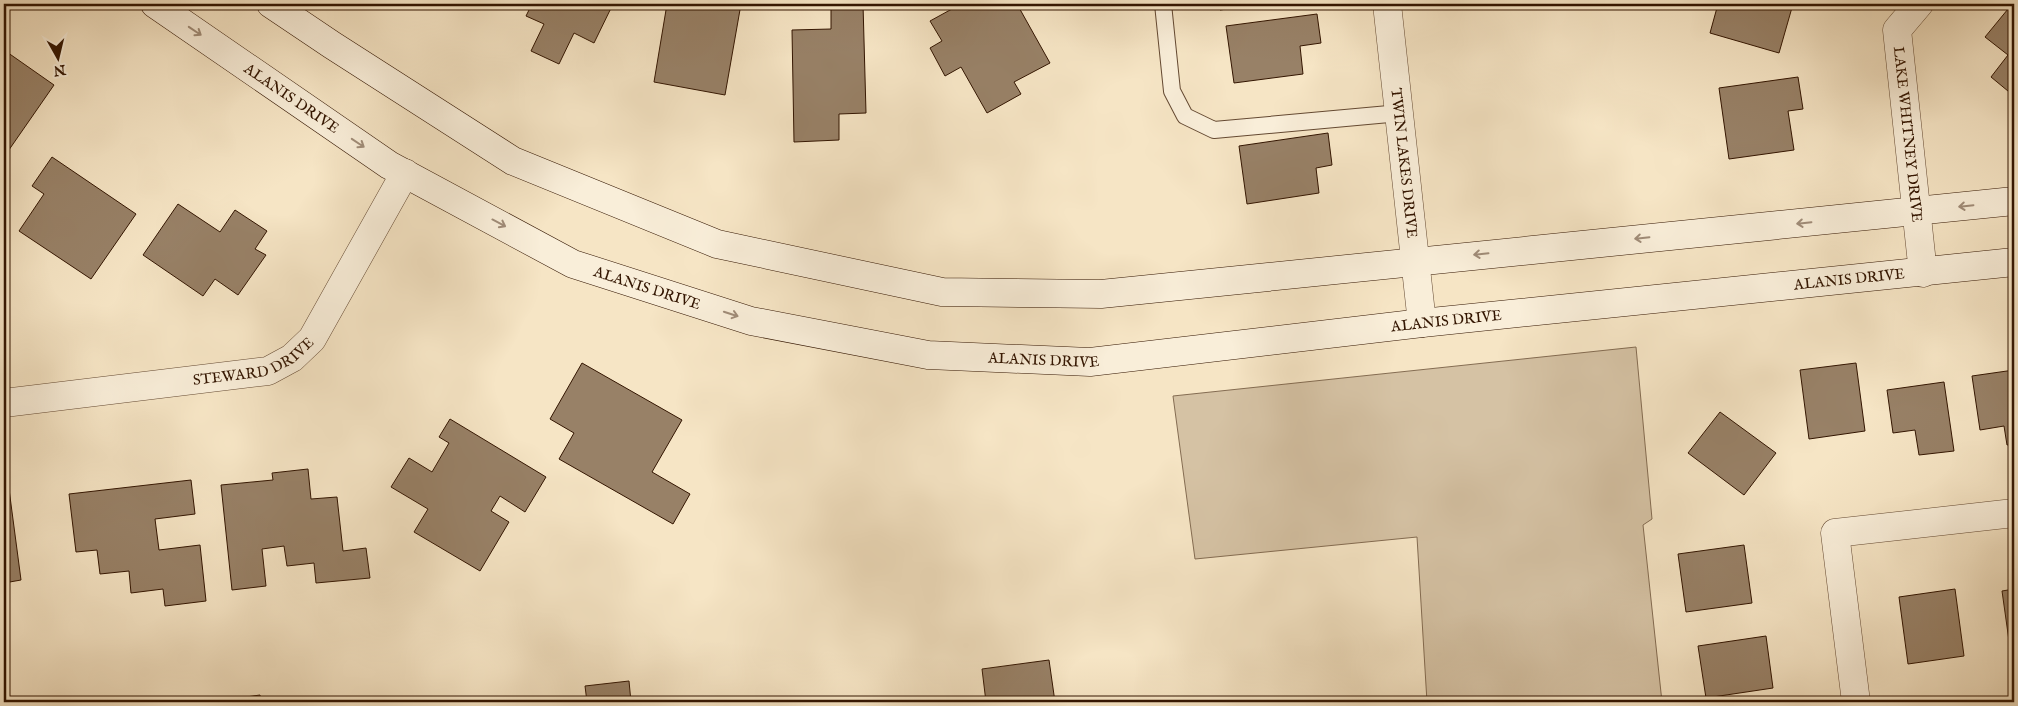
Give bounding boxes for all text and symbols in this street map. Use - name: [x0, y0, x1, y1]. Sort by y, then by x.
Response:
- one-way arrow: [188, 26, 202, 36]
- north arrow: [32, 32, 82, 82]
- street label: LAKE WHITNEY DRIVE: [1889, 45, 1927, 223]
- street label: ALANIS DRIVE: [240, 58, 343, 137]
- text: N: [52, 60, 68, 80]
- street label: TWIN LAKES DRIVE: [1387, 87, 1422, 239]
- one-way arrow: [350, 138, 364, 148]
- one-way arrow: [1958, 202, 1974, 211]
- one-way arrow: [1796, 218, 1812, 228]
- one-way arrow: [491, 219, 505, 229]
- one-way arrow: [1635, 234, 1651, 243]
- one-way arrow: [1473, 249, 1489, 259]
- street label: ALANIS DRIVE: [590, 261, 703, 314]
- street label: ALANIS DRIVE: [1792, 264, 1905, 294]
- street label: ALANIS DRIVE: [1389, 305, 1503, 336]
- one-way arrow: [722, 310, 738, 320]
- street label: STEWARD DRIVE: [192, 333, 318, 390]
- street label: ALANIS DRIVE: [987, 348, 1100, 372]

